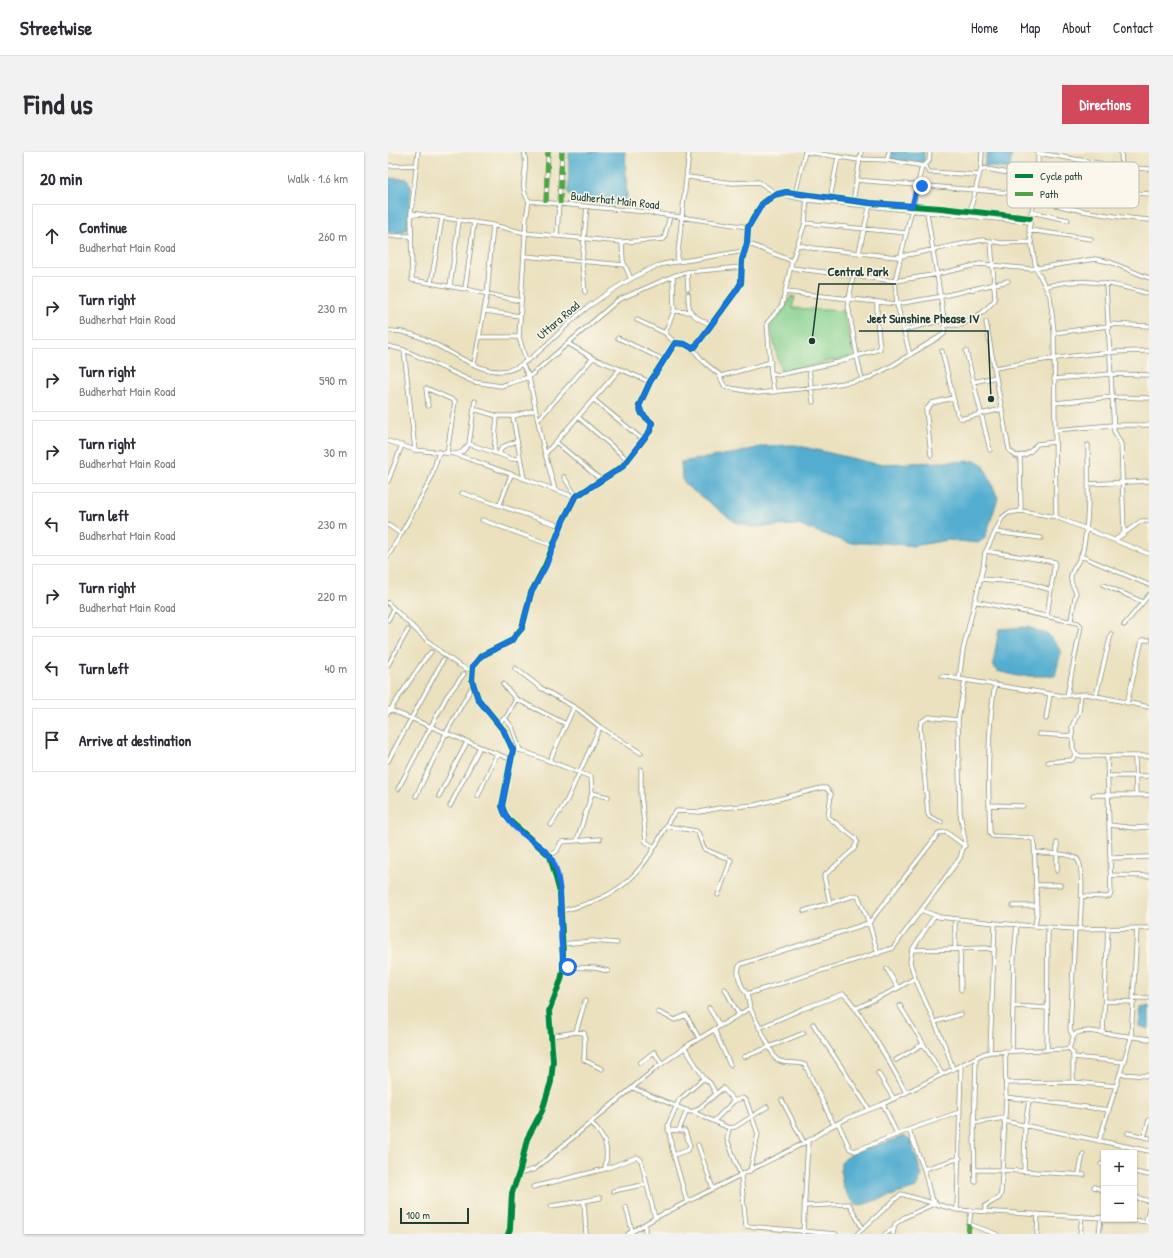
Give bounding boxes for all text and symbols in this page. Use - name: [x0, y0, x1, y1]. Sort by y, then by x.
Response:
- text: Streetwise: [20, 15, 92, 41]
- text: Home: [971, 18, 998, 37]
- text: Map: [1020, 18, 1040, 37]
- text: About: [1062, 18, 1091, 37]
- text: Contact: [1113, 18, 1153, 37]
- text: Find us: [24, 85, 93, 123]
- button: Directions: [1062, 85, 1149, 124]
- legend: [1007, 162, 1139, 208]
- text: 20 min: [40, 167, 83, 190]
- text: Walk · 1.6 km: [288, 169, 348, 187]
- text: Cycle path: [1040, 169, 1083, 183]
- route end: [913, 177, 931, 195]
- street label: Budherhat Main Road: [570, 187, 660, 213]
- text: Path: [1040, 187, 1058, 201]
- text: Continue: [79, 217, 127, 238]
- icon: ahead: [41, 225, 63, 247]
- text: 260 m: [318, 227, 347, 245]
- text: Budherhat Main Road: [79, 238, 175, 256]
- callout: Central Park: [819, 259, 896, 284]
- text: Central Park: [828, 262, 889, 280]
- text: Turn right: [79, 289, 135, 310]
- icon: right: [41, 297, 63, 319]
- street label: Uttara Road: [533, 297, 583, 343]
- text: 230 m: [317, 299, 347, 317]
- callout: Jeet Sunshine Phease IV: [859, 306, 988, 331]
- text: Jeet Sunshine Phease IV: [867, 309, 980, 327]
- text: Budherhat Main Road: [79, 310, 175, 328]
- text: Turn right: [79, 361, 135, 382]
- icon: right: [41, 369, 63, 391]
- text: 590 m: [319, 371, 347, 389]
- text: Budherhat Main Road: [79, 382, 175, 400]
- text: Turn right: [79, 433, 135, 454]
- icon: right: [41, 441, 63, 463]
- text: 30 m: [324, 443, 347, 461]
- text: Budherhat Main Road: [79, 454, 175, 472]
- text: Turn left: [79, 505, 129, 526]
- icon: left: [41, 513, 63, 535]
- text: 230 m: [317, 515, 347, 533]
- text: Budherhat Main Road: [79, 526, 175, 544]
- text: Turn right: [79, 577, 135, 598]
- icon: right: [41, 585, 63, 607]
- text: 220 m: [317, 587, 347, 605]
- text: Budherhat Main Road: [79, 598, 175, 616]
- icon: left: [41, 657, 63, 679]
- text: Turn left: [79, 658, 129, 679]
- text: 40 m: [324, 659, 347, 677]
- icon: arrive: [41, 729, 63, 751]
- text: Arrive at destination: [79, 730, 191, 751]
- route start: [559, 958, 577, 976]
- map controls: [1101, 1150, 1137, 1222]
- button: +: [1101, 1150, 1137, 1186]
- button: −: [1101, 1186, 1137, 1222]
- scale bar: [400, 1206, 469, 1225]
- text: 100 m: [406, 1208, 430, 1222]

